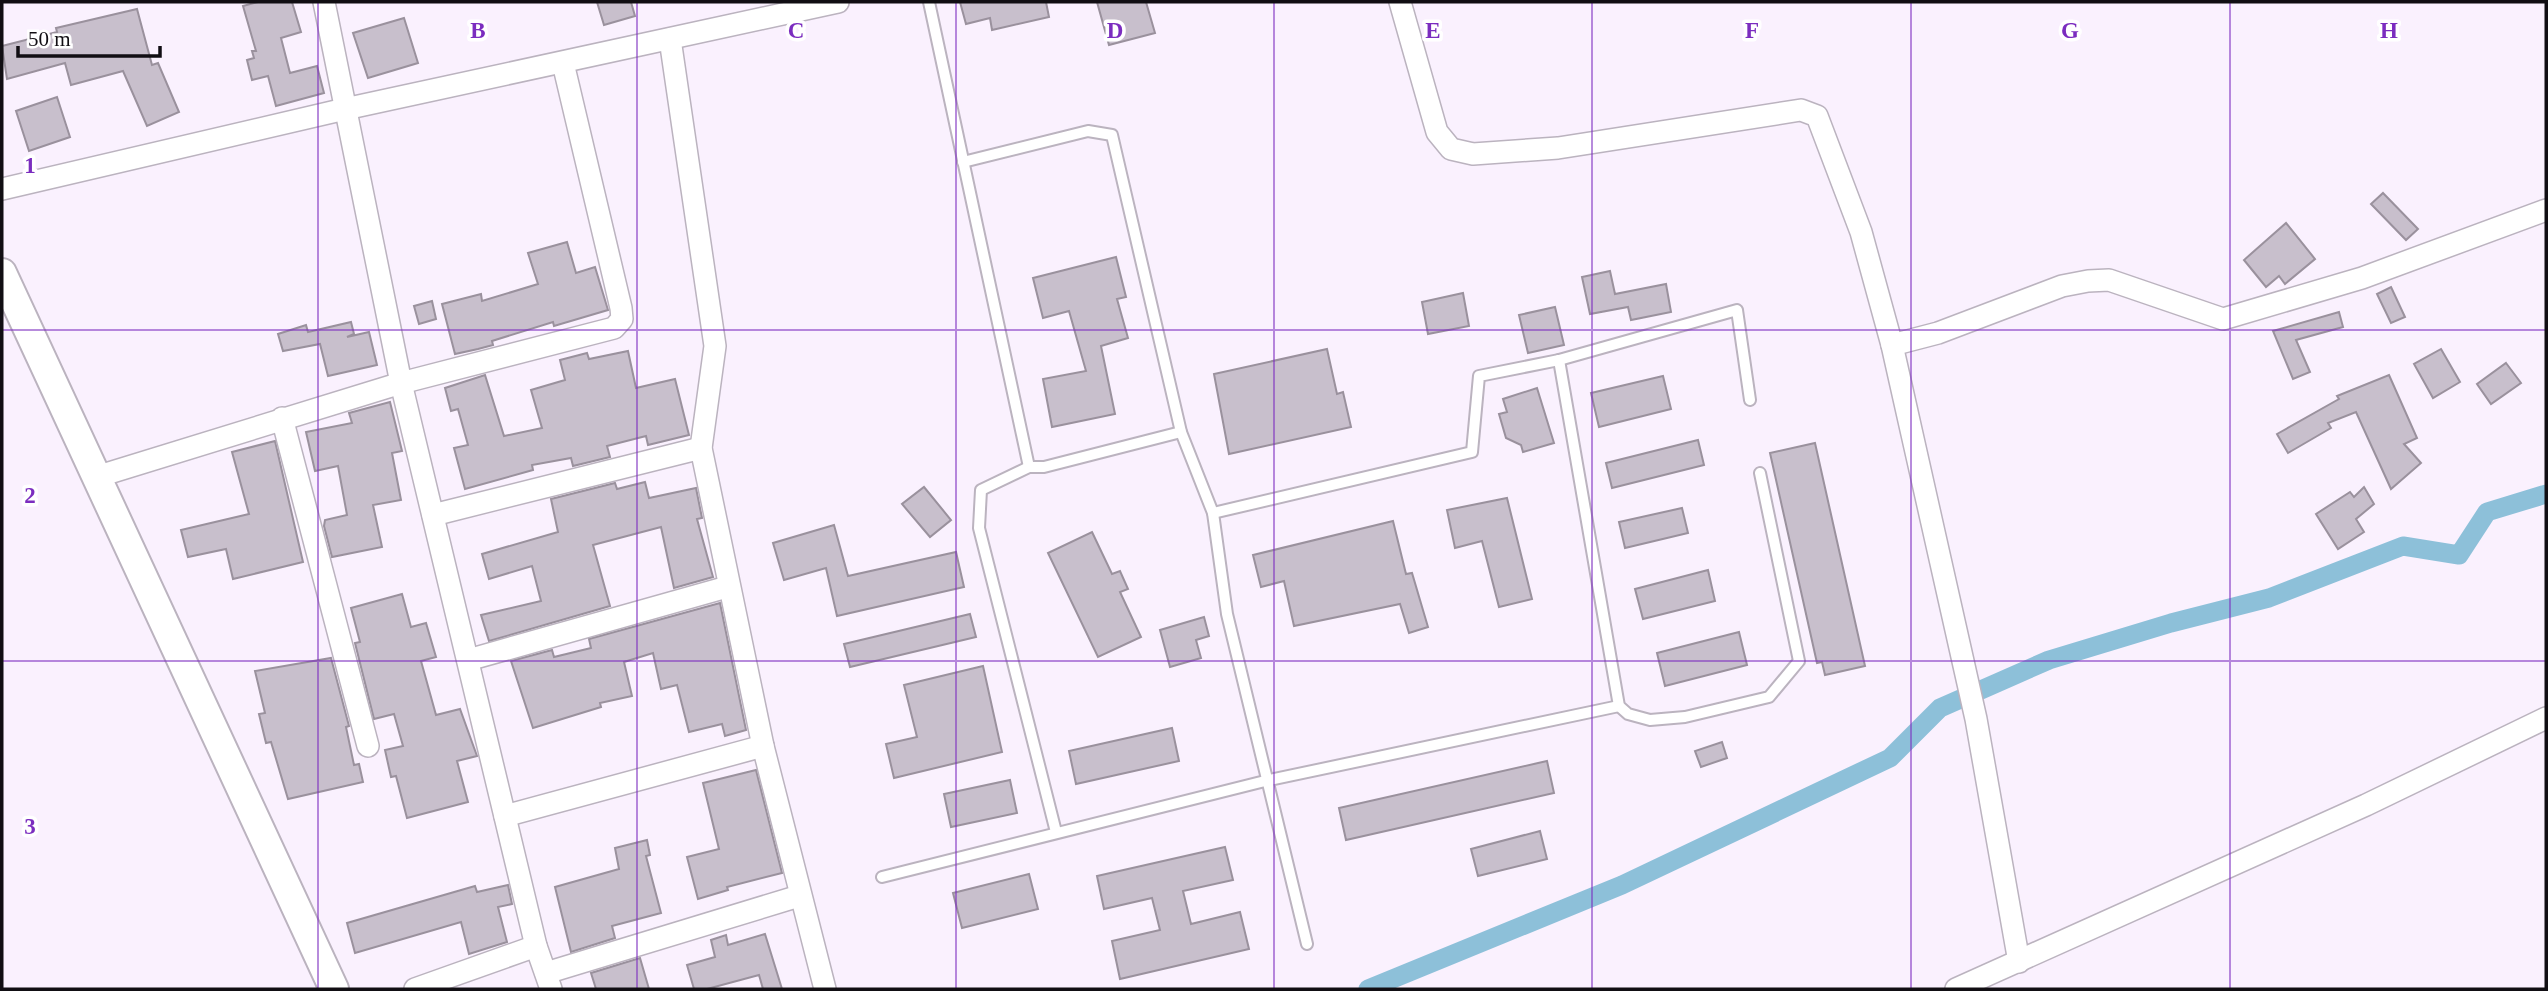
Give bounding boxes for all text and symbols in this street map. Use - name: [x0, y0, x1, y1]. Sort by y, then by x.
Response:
- scale bar: [18, 14, 159, 58]
- text: B: [470, 18, 486, 43]
- text: C: [788, 18, 804, 43]
- text: D: [1107, 18, 1123, 43]
- text: E: [1425, 18, 1441, 43]
- text: F: [1745, 18, 1759, 43]
- text: G: [2061, 18, 2079, 43]
- text: H: [2380, 18, 2398, 43]
- text: 50 m: [28, 27, 71, 51]
- text: 1: [24, 153, 36, 178]
- text: 2: [24, 483, 36, 508]
- text: 3: [24, 814, 36, 839]

